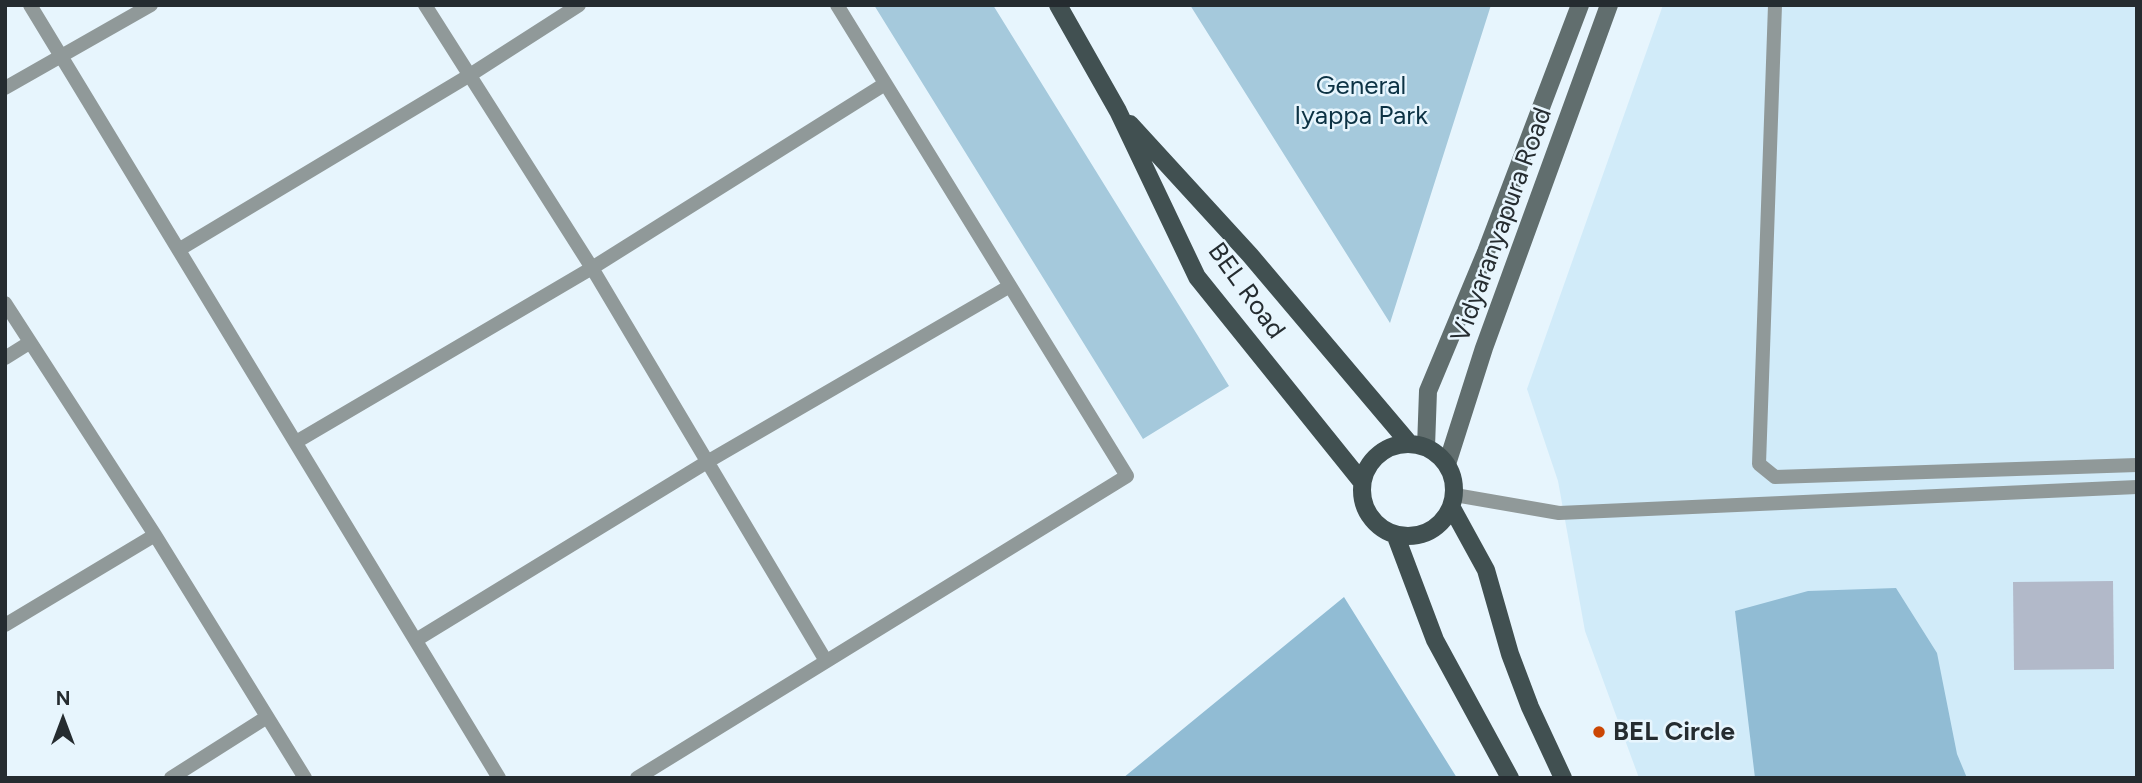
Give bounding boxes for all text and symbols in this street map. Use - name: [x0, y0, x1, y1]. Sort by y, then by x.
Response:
- park label: General Iyappa Park: [1294, 70, 1428, 132]
- street label: Vidyaranyapura Road: [1445, 104, 1559, 346]
- street label: BEL Road: [1201, 237, 1291, 345]
- north arrow: [28, 685, 98, 755]
- text: N: [56, 687, 70, 710]
- place label: BEL Circle: [1613, 716, 1735, 748]
- marker: BEL Circle: [1591, 724, 1607, 740]

